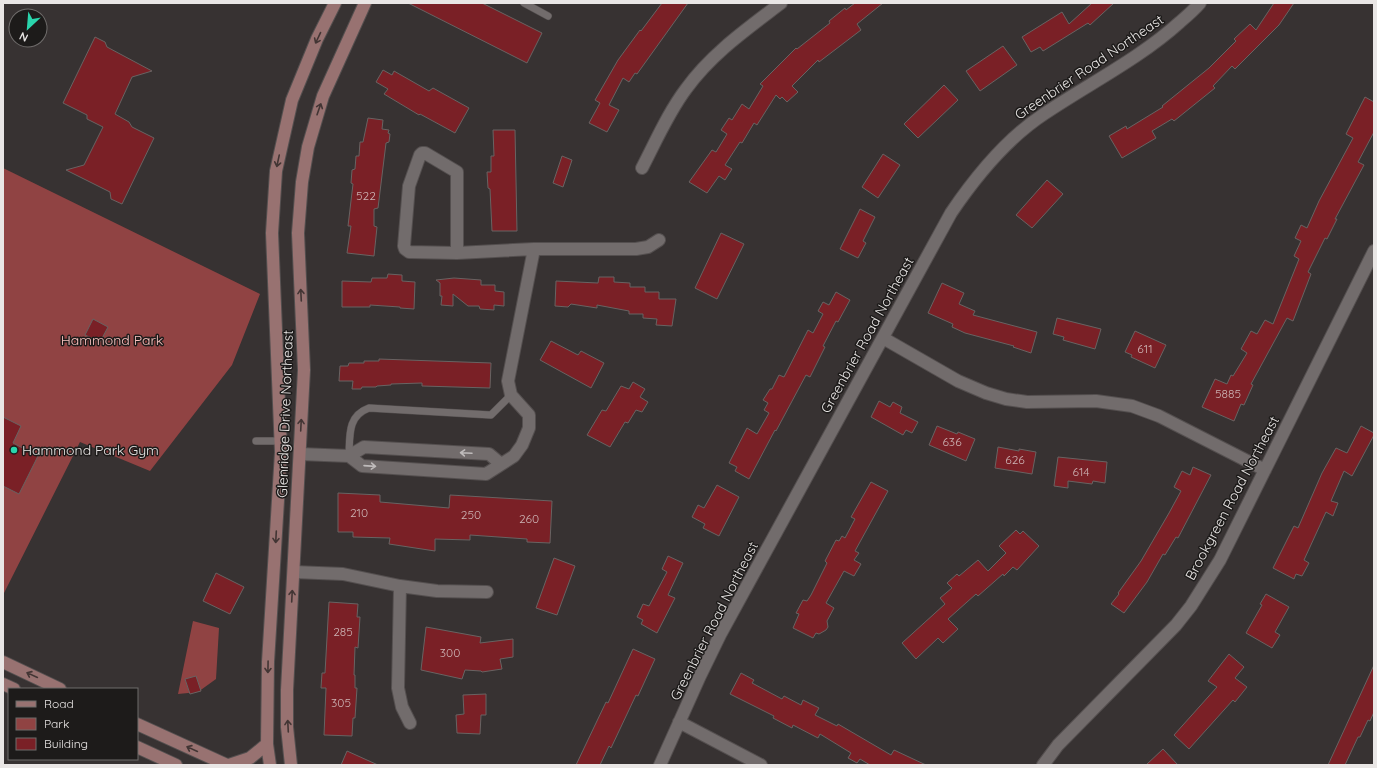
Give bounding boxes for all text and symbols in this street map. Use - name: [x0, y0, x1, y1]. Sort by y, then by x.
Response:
- north arrow: [8, 8, 48, 48]
- street label: Greenbrier Road Northeast: [1011, 10, 1167, 124]
- text: N: [17, 29, 30, 45]
- one-way arrow: [314, 32, 321, 44]
- one-way arrow: [315, 104, 323, 116]
- one-way arrow: [273, 154, 281, 167]
- house number: 522: [356, 188, 376, 203]
- street label: Greenbrier Road Northeast: [817, 254, 918, 416]
- one-way arrow: [297, 289, 305, 302]
- street label: Glenridge Drive Northeast: [273, 330, 297, 498]
- park label: Hammond Park: [61, 331, 163, 349]
- house number: 611: [1137, 341, 1153, 356]
- house number: 5885: [1215, 386, 1241, 401]
- street label: Brookgreen Road Northeast: [1181, 413, 1283, 583]
- one-way arrow: [297, 419, 305, 432]
- house number: 636: [942, 434, 962, 449]
- place label: Hammond Park Gym: [22, 441, 159, 459]
- marker: Hammond Park Gym: [9, 445, 19, 455]
- one-way arrow: [460, 449, 473, 457]
- house number: 626: [1005, 452, 1025, 467]
- one-way arrow: [363, 463, 376, 470]
- house number: 614: [1073, 464, 1089, 479]
- house number: 210: [350, 505, 368, 520]
- house number: 250: [461, 507, 481, 522]
- house number: 260: [519, 511, 539, 526]
- one-way arrow: [272, 530, 280, 543]
- street label: Greenbrier Road Northeast: [666, 538, 762, 703]
- one-way arrow: [289, 590, 296, 603]
- house number: 285: [333, 624, 353, 639]
- house number: 300: [440, 645, 460, 660]
- one-way arrow: [264, 660, 272, 673]
- one-way arrow: [26, 671, 38, 678]
- legend: [8, 688, 138, 760]
- house number: 305: [331, 695, 351, 710]
- text: Road: [44, 696, 74, 711]
- text: Park: [44, 716, 69, 731]
- one-way arrow: [284, 720, 291, 733]
- text: Building: [44, 736, 88, 751]
- one-way arrow: [186, 745, 198, 752]

